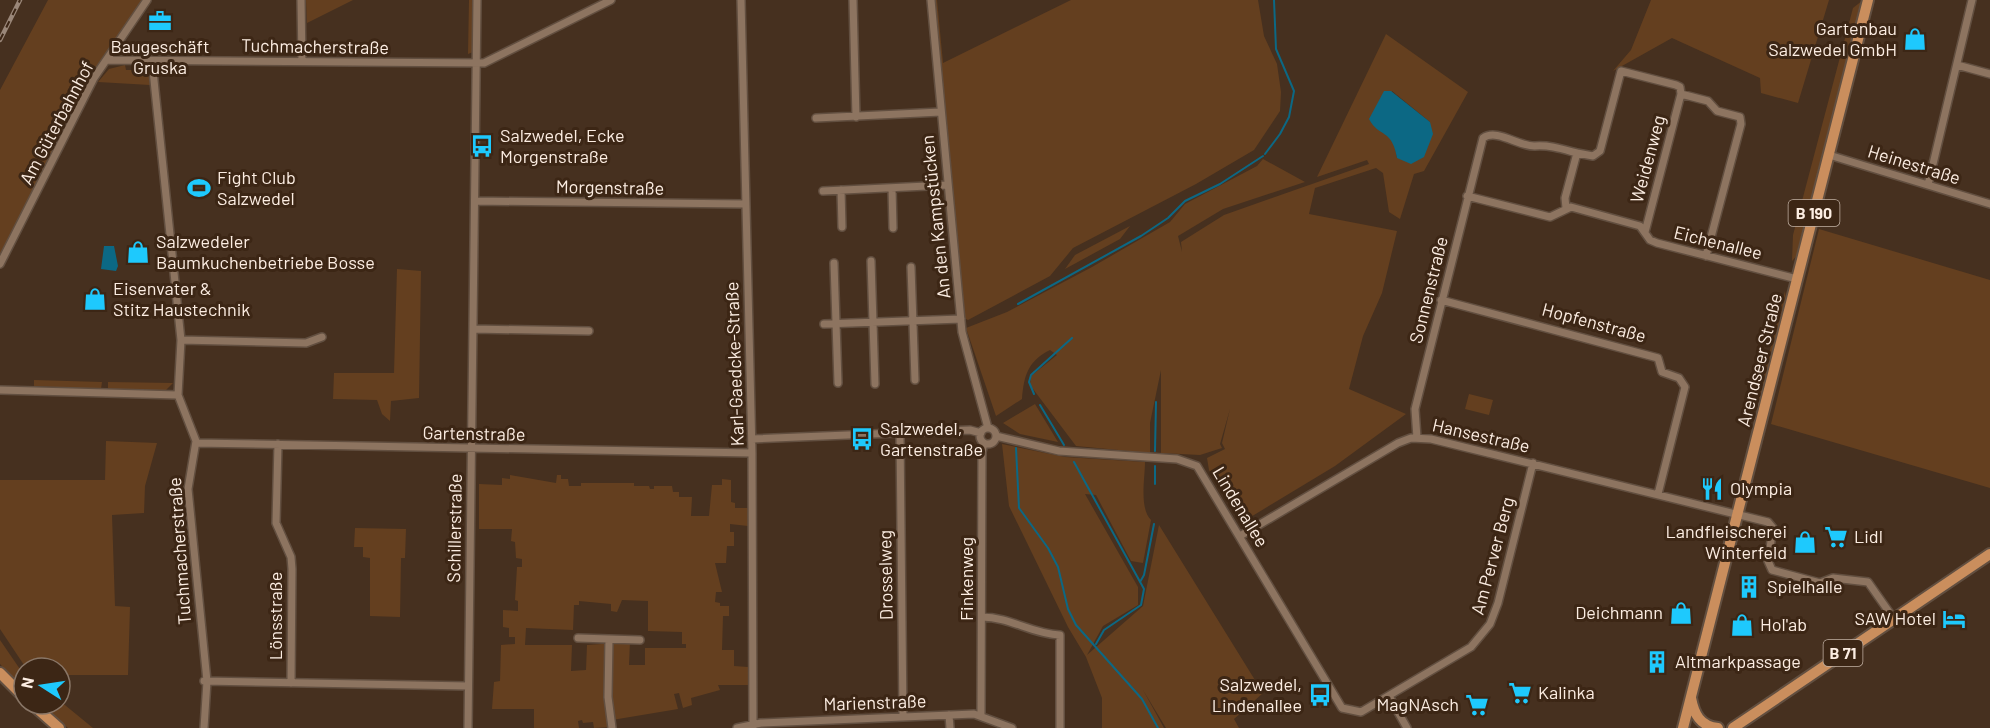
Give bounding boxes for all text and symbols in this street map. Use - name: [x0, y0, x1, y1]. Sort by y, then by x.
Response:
- office icon: Baugeschäft Gruska: [147, 8, 173, 34]
- place label: Gartenbau Salzwedel GmbH: [1768, 17, 1897, 60]
- shop icon: Gartenbau Salzwedel GmbH: [1902, 26, 1928, 52]
- street label: Tuchmacherstraße: [241, 34, 389, 58]
- place label: Baugeschäft Gruska: [111, 35, 209, 78]
- street label: Am Güterbahnhof: [14, 57, 98, 188]
- street label: Weidenweg: [1625, 112, 1669, 205]
- place label: Salzwedel, Ecke Morgenstraße: [500, 124, 625, 167]
- bus stop icon: Salzwedel, Ecke Morgenstraße: [469, 133, 495, 159]
- street label: An den Kampstücken: [915, 134, 955, 300]
- street label: Heinestraße: [1865, 140, 1963, 189]
- place label: Fight Club Salzwedel: [217, 166, 296, 209]
- sports icon: Fight Club Salzwedel: [186, 175, 212, 201]
- street label: Morgenstraße: [556, 175, 664, 199]
- road number: B 190: [1788, 200, 1840, 226]
- street label: Eichenallee: [1672, 220, 1765, 264]
- place label: Salzwedeler Baumkuchenbetriebe Bosse: [156, 230, 375, 273]
- street label: Sonnenstraße: [1404, 234, 1452, 346]
- shop icon: Salzwedeler Baumkuchenbetriebe Bosse: [125, 239, 151, 265]
- place label: Eisenvater & Stitz Haustechnik: [113, 277, 250, 320]
- street label: Karl-Gaedcke-Straße: [720, 281, 748, 447]
- shop icon: Eisenvater & Stitz Haustechnik: [82, 286, 108, 312]
- street label: Arendseer Straße: [1732, 291, 1786, 429]
- street label: Hopfenstraße: [1540, 298, 1649, 346]
- street label: Hansestraße: [1430, 413, 1532, 457]
- place label: Salzwedel, Gartenstraße: [880, 417, 983, 460]
- street label: Gartenstraße: [422, 421, 526, 445]
- bus stop icon: Salzwedel, Gartenstraße: [849, 426, 875, 452]
- street label: Lindenallee: [1208, 462, 1274, 551]
- street label: Schillerstraße: [442, 473, 466, 583]
- restaurant icon: Olympia: [1699, 476, 1725, 502]
- street label: Tuchmacherstraße: [163, 477, 195, 626]
- place label: Olympia: [1730, 477, 1792, 499]
- street label: Am Perver Berg: [1466, 494, 1518, 617]
- place label: Landfleischerei Winterfeld: [1666, 520, 1787, 563]
- supermarket icon: Lidl: [1823, 524, 1849, 550]
- place label: Lidl: [1854, 525, 1883, 547]
- shop icon: Landfleischerei Winterfeld: [1792, 529, 1818, 555]
- street label: Drosselweg: [873, 530, 897, 620]
- street label: Finkenweg: [955, 537, 977, 621]
- street label: Lönsstraße: [264, 572, 286, 660]
- building icon: Spielhalle: [1736, 574, 1762, 600]
- place label: Spielhalle: [1767, 575, 1843, 597]
- shop icon: Deichmann: [1668, 600, 1694, 626]
- place label: Deichmann: [1575, 601, 1663, 623]
- hotel icon: SAW Hotel: [1941, 606, 1967, 632]
- place label: SAW Hotel: [1855, 607, 1936, 629]
- shop icon: Hol'ab: [1729, 612, 1755, 638]
- place label: Hol'ab: [1760, 613, 1807, 635]
- road number: B 71: [1824, 640, 1862, 666]
- building icon: Altmarkpassage: [1644, 649, 1670, 675]
- place label: Altmarkpassage: [1675, 650, 1801, 672]
- north arrow: [12, 656, 72, 716]
- place label: Salzwedel, Lindenallee: [1212, 673, 1302, 716]
- text: N: [16, 676, 37, 690]
- supermarket icon: Kalinka: [1507, 680, 1533, 706]
- place label: Kalinka: [1538, 681, 1595, 703]
- bus stop icon: Salzwedel, Lindenallee: [1307, 682, 1333, 708]
- street label: Marienstraße: [823, 689, 927, 715]
- supermarket icon: MagNAsch: [1464, 692, 1490, 718]
- place label: MagNAsch: [1376, 693, 1459, 715]

